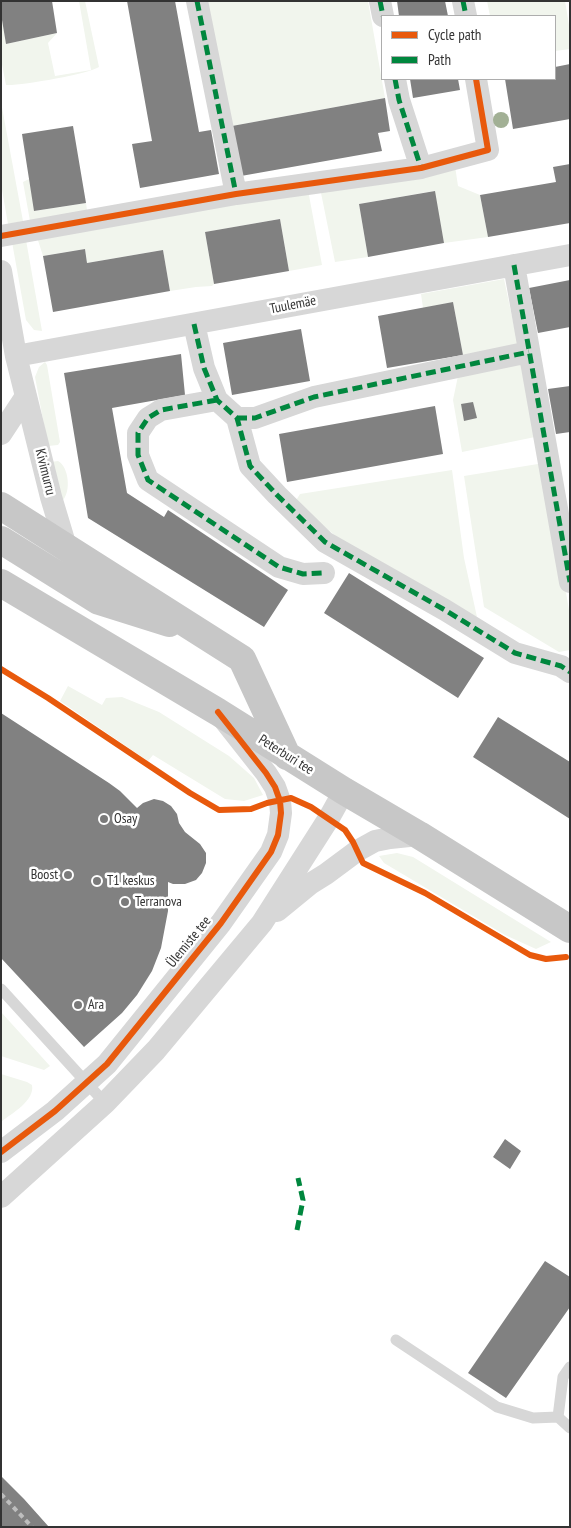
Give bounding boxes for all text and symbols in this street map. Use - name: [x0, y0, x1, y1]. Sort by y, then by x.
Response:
- legend: [381, 15, 556, 80]
- text: Cycle path: [428, 25, 481, 44]
- text: Path: [428, 50, 451, 69]
- street label: Tuulemäe: [268, 292, 318, 318]
- street label: Kivimurru: [31, 447, 59, 497]
- street label: Peterburi tee: [255, 731, 317, 779]
- place label: Osay: [114, 811, 137, 827]
- marker: Osay: [98, 813, 110, 825]
- place label: Boost: [31, 867, 58, 883]
- marker: Boost: [62, 869, 74, 881]
- place label: T1 keskus: [107, 873, 155, 889]
- marker: T1 keskus: [91, 875, 103, 887]
- place label: Terranova: [135, 894, 182, 910]
- marker: Terranova: [119, 896, 131, 908]
- street label: Ülemiste tee: [163, 913, 215, 971]
- place label: Ara: [88, 997, 104, 1013]
- marker: Ara: [72, 999, 84, 1011]

